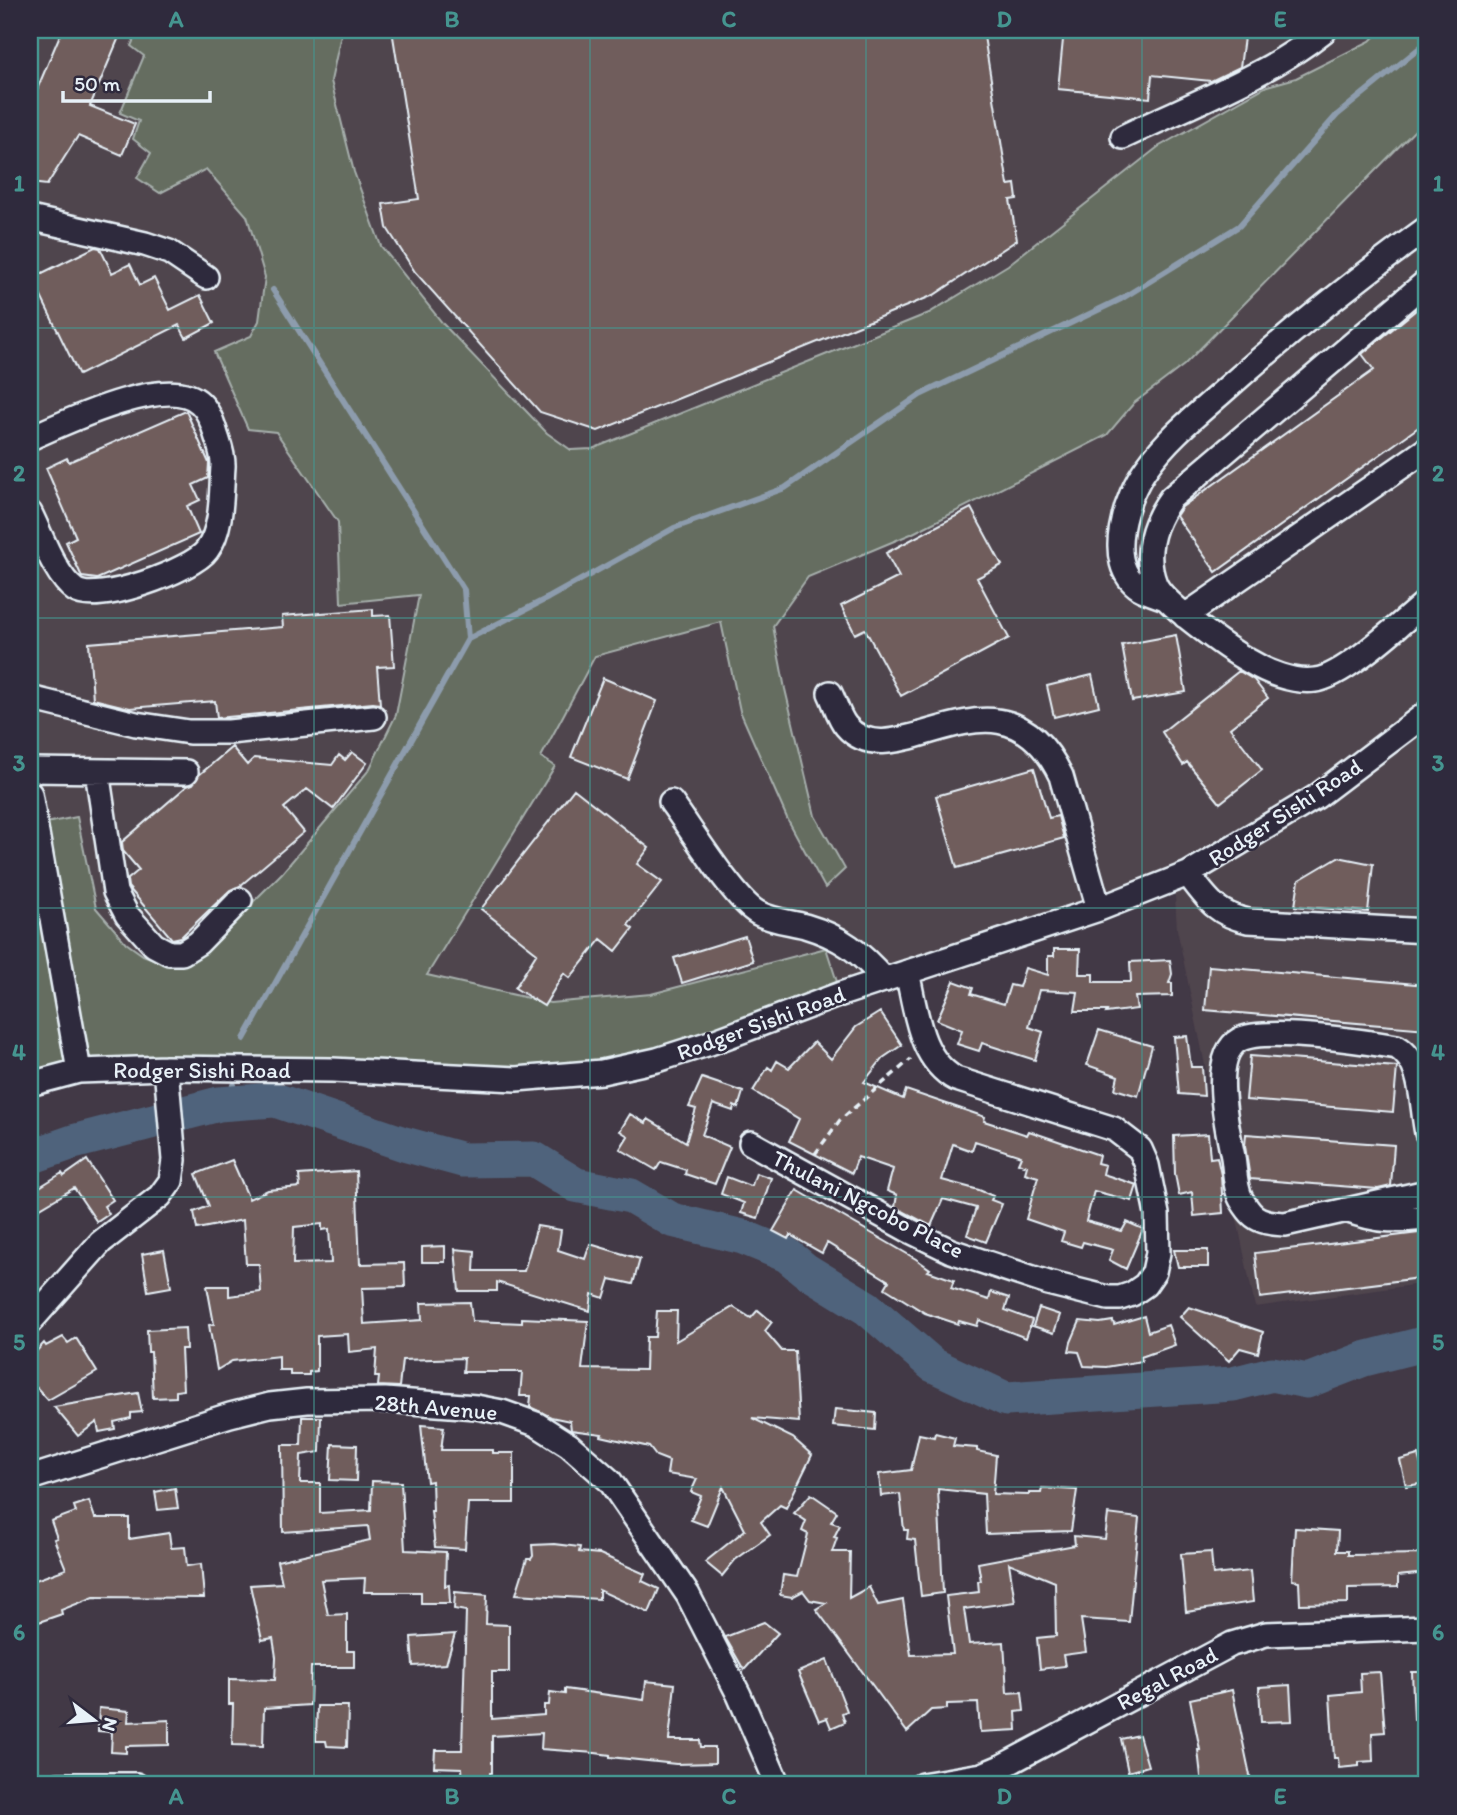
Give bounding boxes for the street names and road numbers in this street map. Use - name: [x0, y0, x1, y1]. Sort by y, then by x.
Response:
- street label: Rodger Sishi Road: [1203, 752, 1367, 872]
- street label: Rodger Sishi Road: [673, 979, 850, 1066]
- street label: Rodger Sishi Road: [113, 1056, 291, 1084]
- street label: Thulani Ngcobo Place: [767, 1144, 969, 1264]
- street label: 28th Avenue: [373, 1388, 499, 1426]
- street label: Regal Road: [1112, 1640, 1223, 1716]

